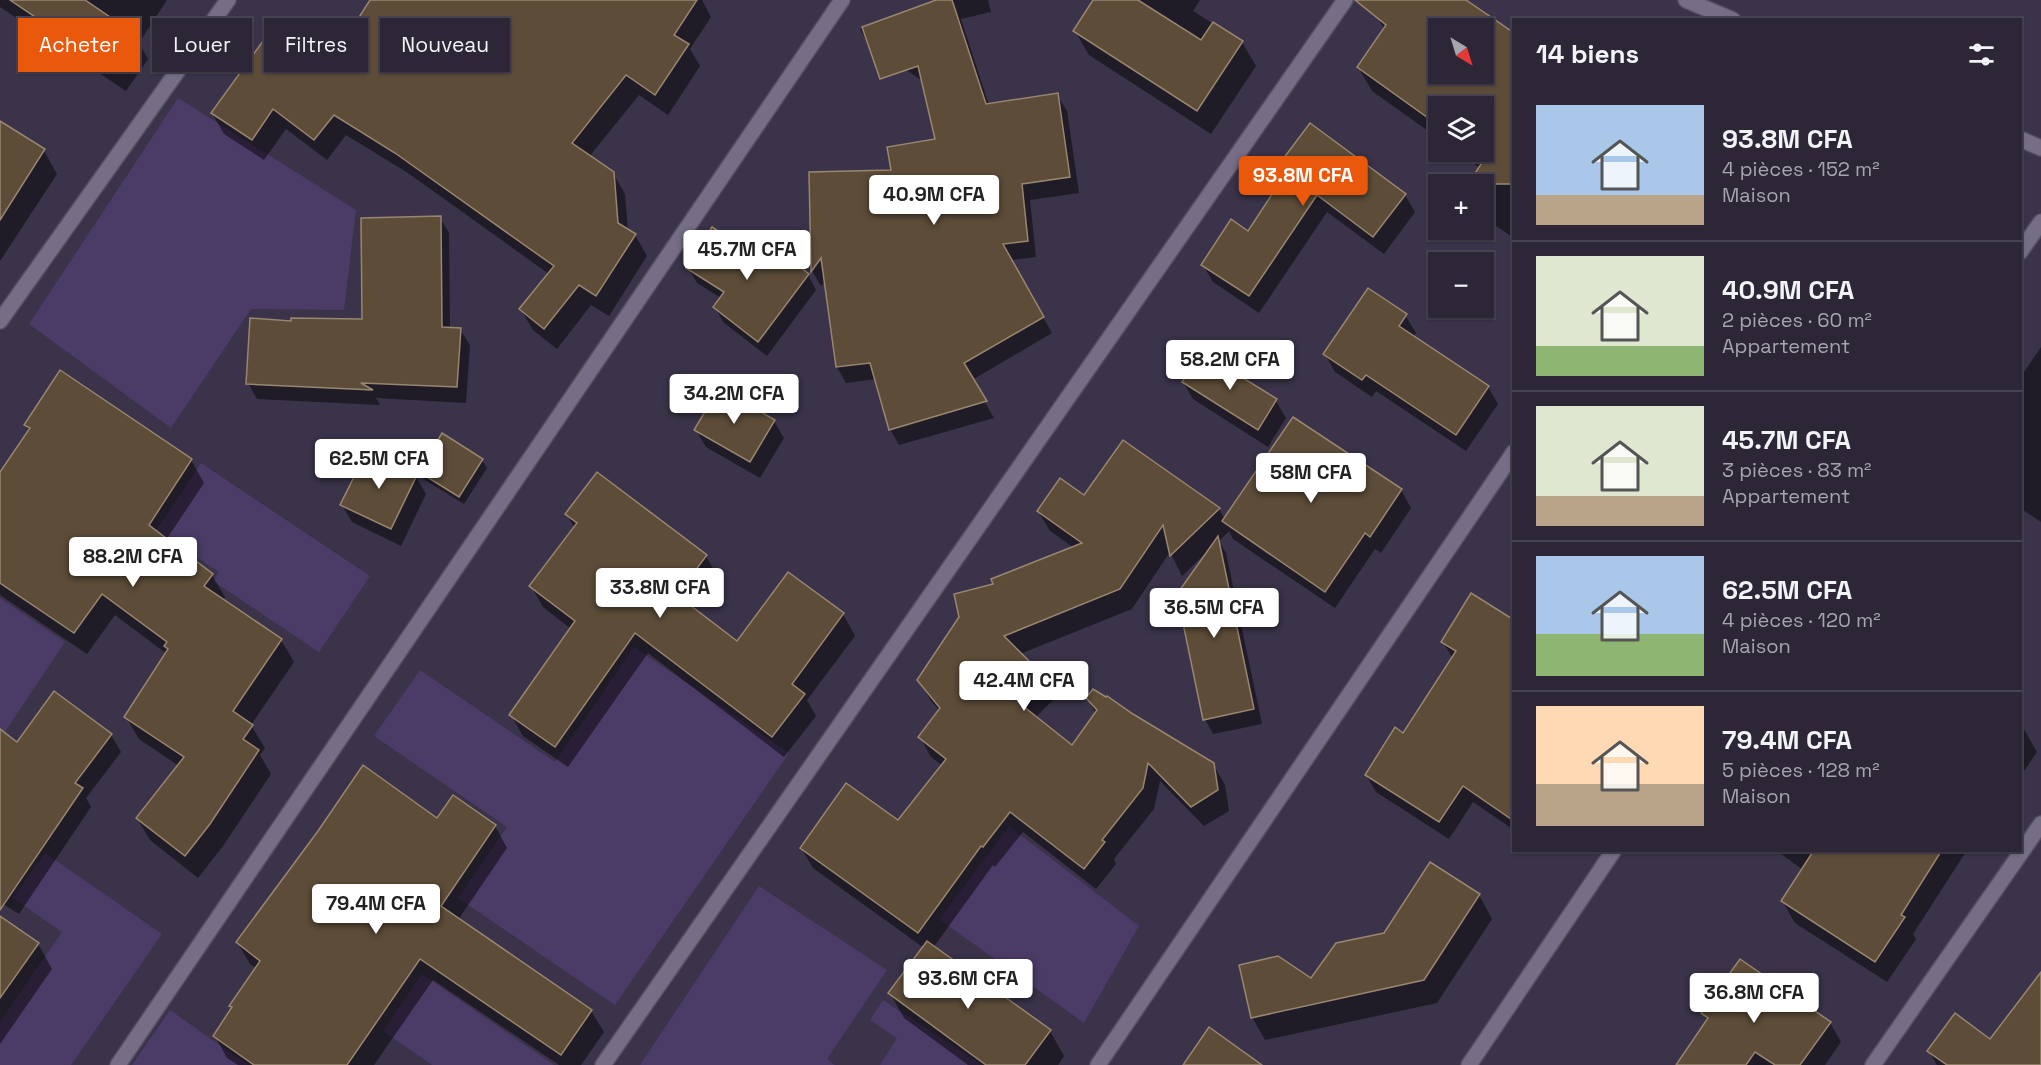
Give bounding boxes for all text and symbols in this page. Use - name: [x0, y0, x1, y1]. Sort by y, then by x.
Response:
- chip: Acheter: [18, 18, 140, 72]
- chip: Louer: [152, 18, 252, 72]
- chip: Filtres: [264, 18, 368, 72]
- chip: Nouveau: [380, 18, 510, 72]
- north arrow: [1428, 18, 1494, 84]
- map controls: [1428, 18, 1494, 318]
- text: 14 biens: [1536, 37, 1639, 71]
- icon: filters: [1965, 38, 1998, 71]
- button: layers: [1428, 96, 1494, 162]
- text: 93.8M CFA: [1722, 122, 1853, 156]
- icon: home: [1584, 129, 1656, 201]
- pin: 93.8M CFA: [1234, 156, 1372, 207]
- text: 4 pièces · 152 m²: [1722, 156, 1880, 182]
- text: 93.8M CFA: [1253, 162, 1353, 188]
- button: +: [1428, 174, 1494, 240]
- pin: 40.9M CFA: [865, 175, 1003, 226]
- text: 40.9M CFA: [883, 181, 985, 207]
- text: Maison: [1722, 182, 1791, 208]
- pin: 45.7M CFA: [678, 230, 816, 281]
- text: 45.7M CFA: [697, 236, 797, 262]
- button: −: [1428, 252, 1494, 318]
- text: 40.9M CFA: [1722, 273, 1854, 307]
- icon: home: [1584, 280, 1656, 352]
- text: 2 pièces · 60 m²: [1722, 307, 1872, 333]
- text: Appartement: [1722, 333, 1850, 359]
- pin: 58.2M CFA: [1161, 340, 1299, 391]
- text: 58.2M CFA: [1180, 346, 1280, 372]
- pin: 34.2M CFA: [665, 374, 803, 425]
- text: 34.2M CFA: [684, 380, 784, 406]
- text: 45.7M CFA: [1722, 423, 1851, 457]
- icon: home: [1584, 430, 1656, 502]
- pin: 62.5M CFA: [310, 439, 448, 490]
- text: 62.5M CFA: [329, 445, 429, 471]
- pin: 58M CFA: [1256, 453, 1366, 504]
- text: 3 pièces · 83 m²: [1722, 457, 1871, 483]
- text: 58M CFA: [1270, 459, 1352, 485]
- text: Appartement: [1722, 483, 1850, 509]
- pin: 88.2M CFA: [64, 537, 202, 588]
- text: 88.2M CFA: [83, 543, 183, 569]
- pin: 33.8M CFA: [591, 568, 729, 619]
- text: 62.5M CFA: [1722, 573, 1852, 607]
- text: 33.8M CFA: [610, 574, 710, 600]
- icon: home: [1584, 580, 1656, 652]
- pin: 36.5M CFA: [1145, 588, 1283, 639]
- text: 36.5M CFA: [1164, 594, 1264, 620]
- text: 4 pièces · 120 m²: [1722, 607, 1881, 633]
- text: Maison: [1722, 633, 1791, 659]
- pin: 42.4M CFA: [955, 661, 1093, 712]
- text: 42.4M CFA: [973, 667, 1075, 693]
- text: 79.4M CFA: [1722, 723, 1852, 757]
- icon: home: [1584, 730, 1656, 802]
- text: 5 pièces · 128 m²: [1722, 757, 1880, 783]
- text: Maison: [1722, 783, 1791, 809]
- pin: 79.4M CFA: [307, 884, 445, 935]
- text: 79.4M CFA: [326, 890, 426, 916]
- pin: 93.6M CFA: [899, 959, 1037, 1010]
- text: 93.6M CFA: [918, 965, 1018, 991]
- pin: 36.8M CFA: [1685, 973, 1823, 1024]
- text: 36.8M CFA: [1704, 979, 1804, 1005]

